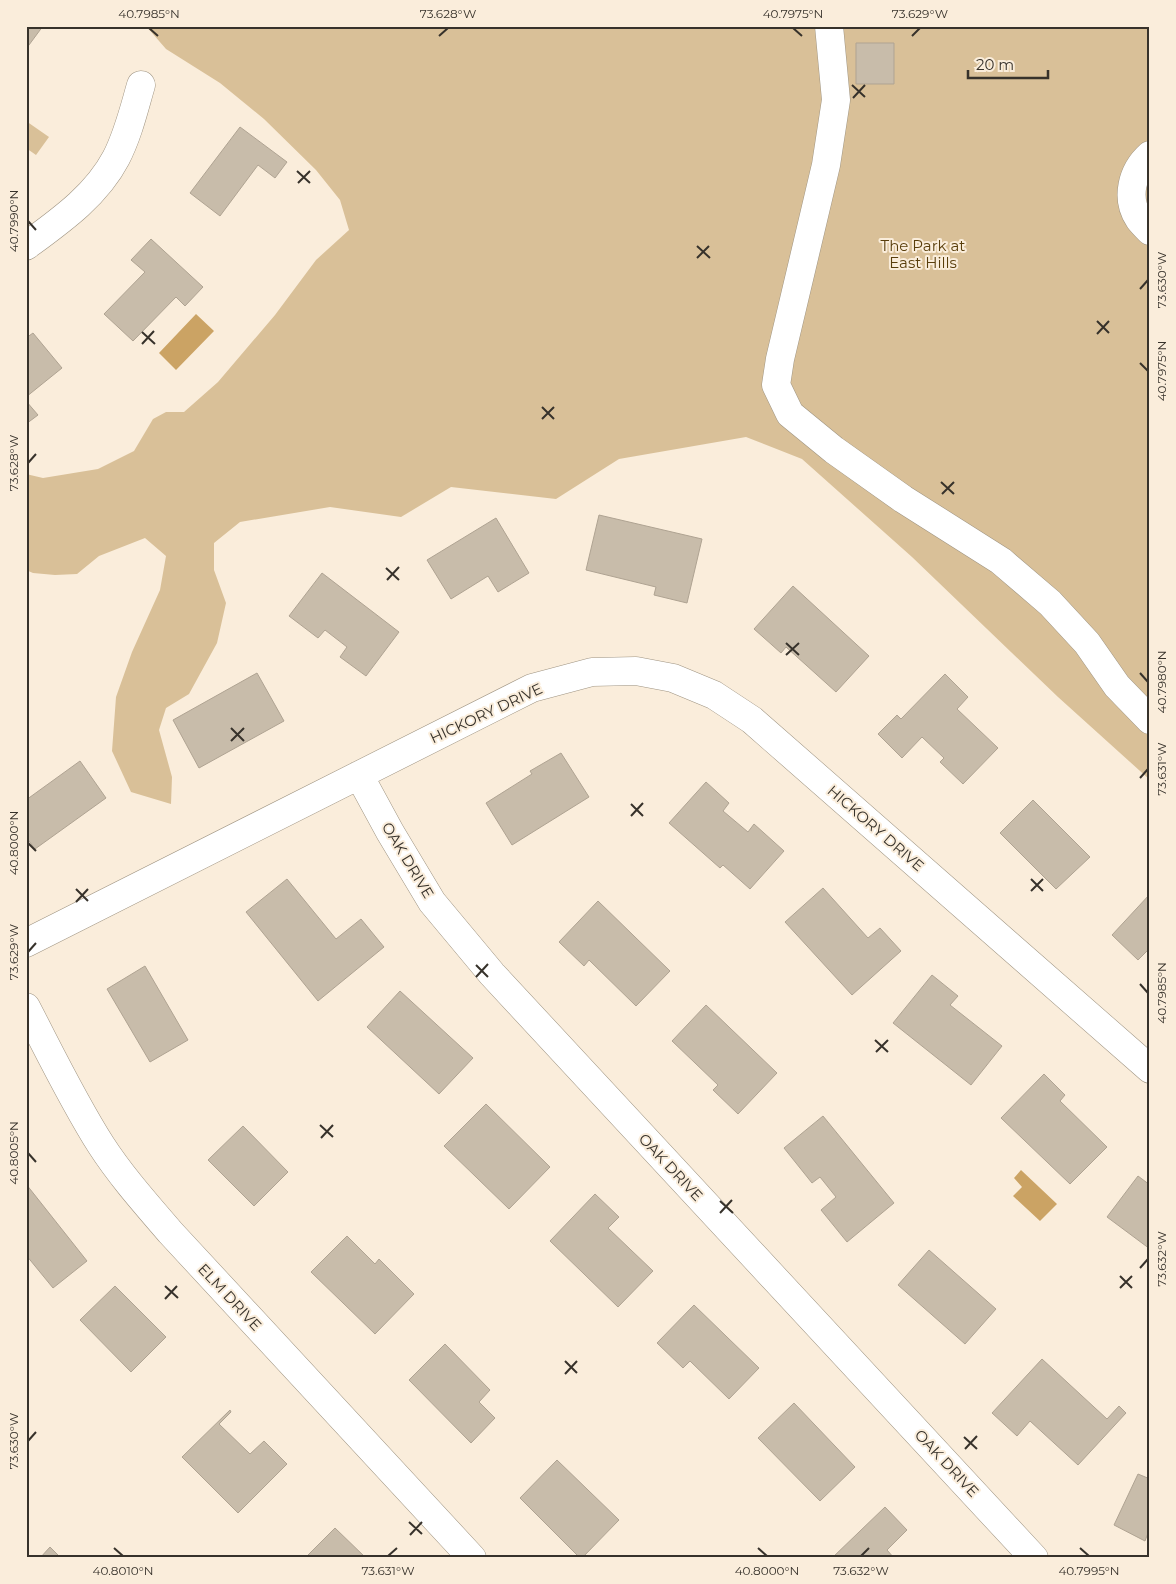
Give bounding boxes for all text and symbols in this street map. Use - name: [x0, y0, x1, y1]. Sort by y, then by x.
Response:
- text: 40.7985°N: [118, 6, 180, 21]
- text: 73.628°W: [420, 6, 476, 21]
- text: 40.7975°N: [763, 6, 823, 21]
- text: 73.629°W: [892, 6, 948, 21]
- scale bar: [968, 48, 1048, 80]
- text: 20 m: [976, 55, 1014, 74]
- text: 40.7990°N: [6, 190, 21, 252]
- park label: The Park at East Hills: [881, 236, 965, 272]
- text: 73.630°W: [1154, 252, 1169, 308]
- text: 40.7975°N: [1154, 341, 1169, 401]
- text: 73.628°W: [6, 435, 21, 491]
- text: 40.7980°N: [1154, 651, 1169, 713]
- street label: HICKORY DRIVE: [427, 679, 545, 747]
- text: 73.631°W: [1154, 742, 1169, 796]
- street label: HICKORY DRIVE: [824, 781, 928, 875]
- text: 40.8000°N: [6, 811, 21, 875]
- street label: OAK DRIVE: [378, 818, 438, 902]
- text: 73.629°W: [6, 924, 21, 980]
- text: 40.7985°N: [1154, 962, 1169, 1024]
- text: 40.8005°N: [6, 1121, 21, 1185]
- street label: OAK DRIVE: [635, 1129, 707, 1205]
- text: 73.632°W: [1154, 1231, 1169, 1287]
- street label: ELM DRIVE: [194, 1259, 266, 1335]
- text: 73.630°W: [6, 1413, 21, 1469]
- street label: OAK DRIVE: [911, 1425, 983, 1501]
- text: 40.8010°N: [92, 1563, 154, 1578]
- text: 73.631°W: [361, 1563, 415, 1578]
- text: 40.8000°N: [735, 1563, 799, 1578]
- text: 73.632°W: [833, 1563, 889, 1578]
- text: 40.7995°N: [1058, 1563, 1120, 1578]

